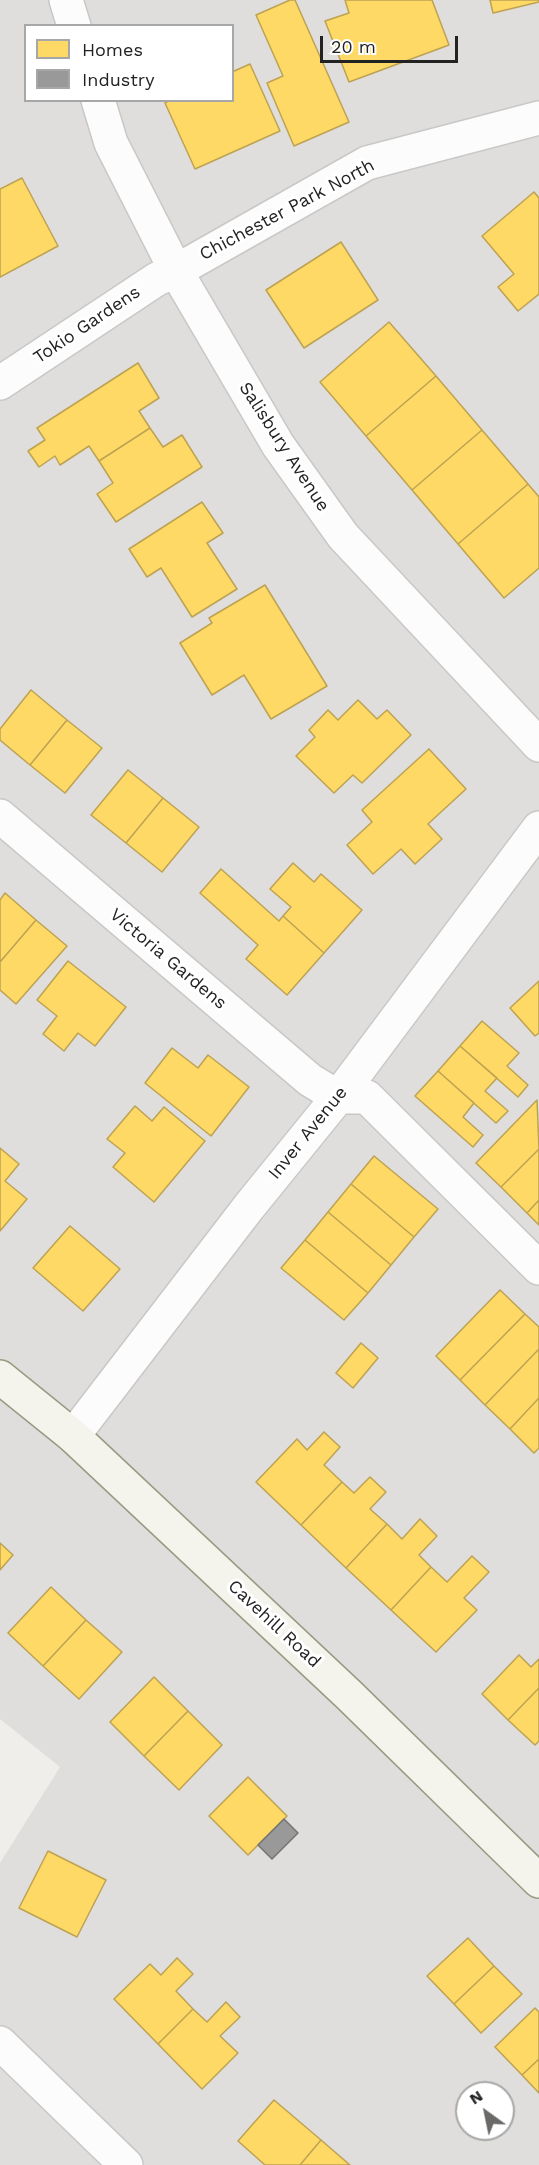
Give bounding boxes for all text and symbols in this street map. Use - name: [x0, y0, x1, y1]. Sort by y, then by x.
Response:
- legend: [24, 24, 234, 102]
- scale bar: [323, 24, 461, 62]
- text: 20 m: [331, 36, 376, 57]
- text: Homes: [82, 39, 143, 60]
- text: Industry: [82, 69, 154, 90]
- street label: Chichester Park North: [196, 155, 378, 265]
- street label: Tokio Gardens: [29, 281, 145, 369]
- street label: Salisbury Avenue: [234, 378, 334, 516]
- street label: Victoria Gardens: [105, 904, 231, 1014]
- street label: Inver Avenue: [264, 1082, 352, 1184]
- street label: Cavehill Road: [223, 1576, 325, 1672]
- north arrow: [455, 2081, 515, 2141]
- text: N: [466, 2086, 486, 2108]

